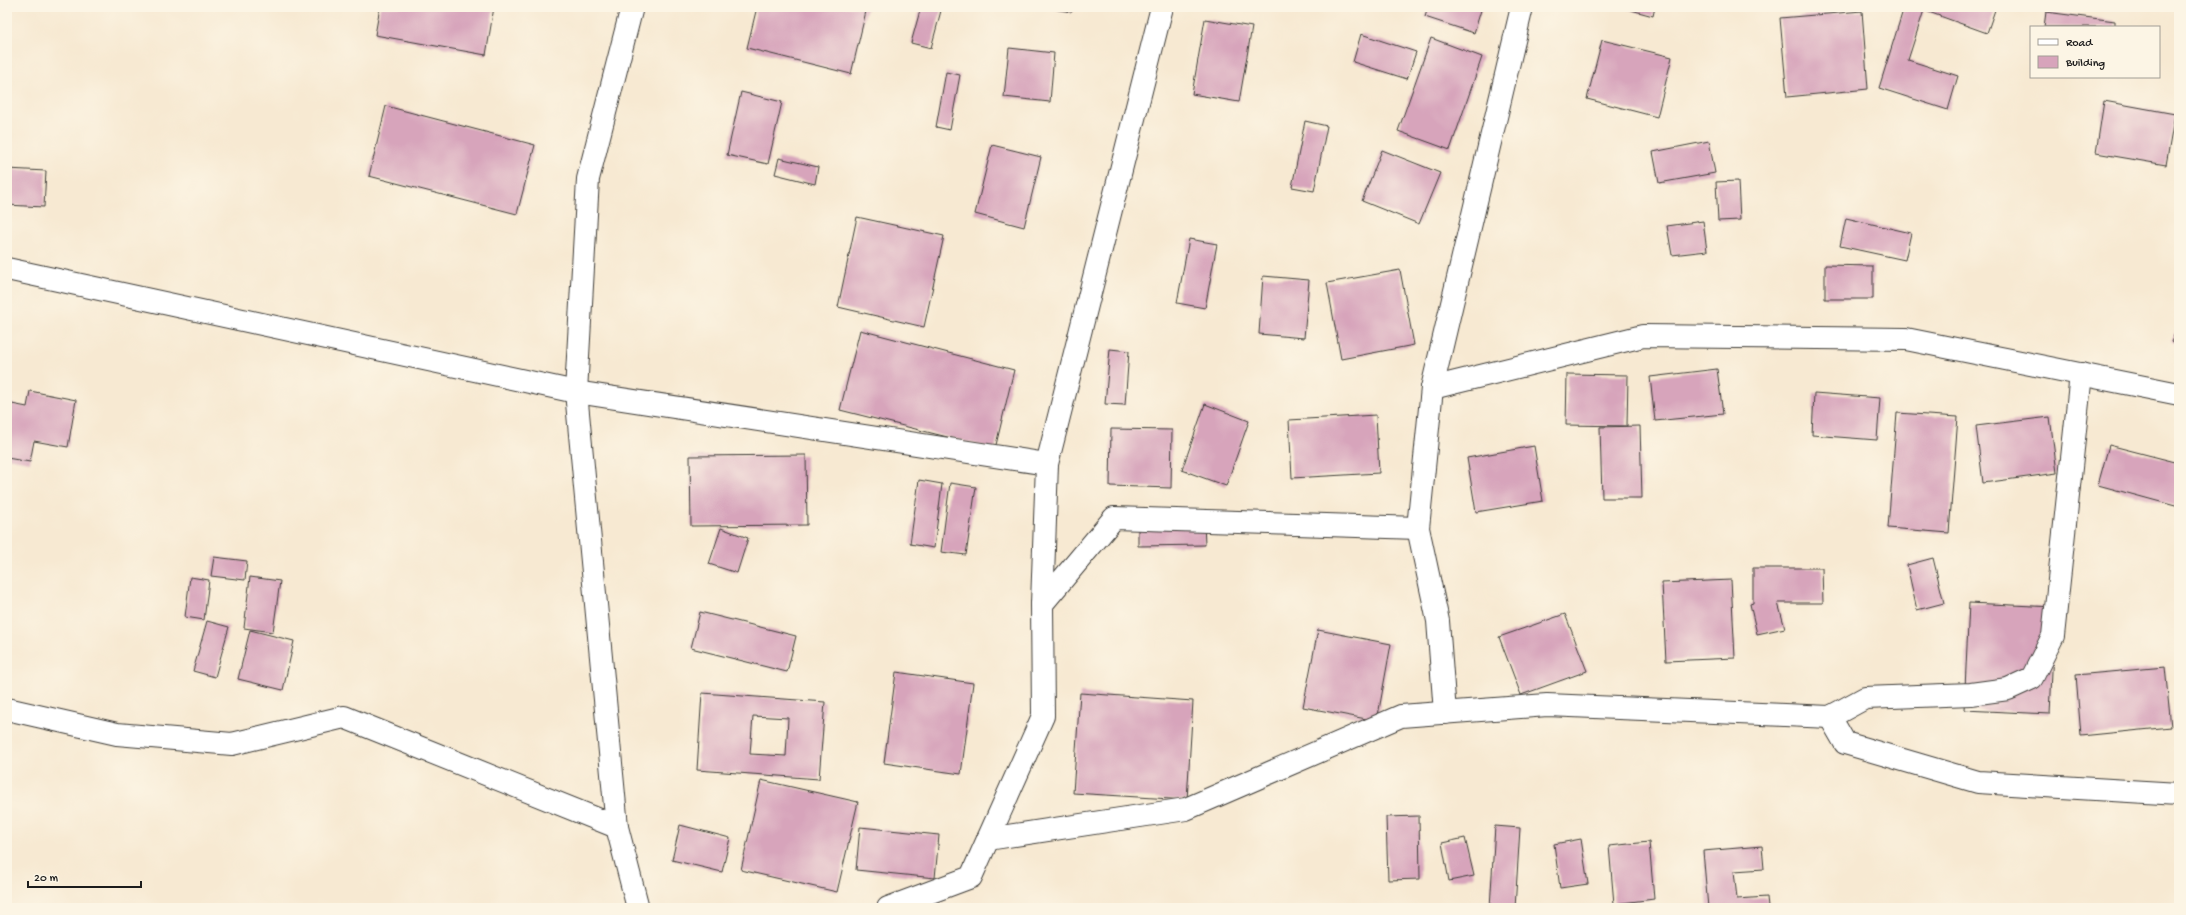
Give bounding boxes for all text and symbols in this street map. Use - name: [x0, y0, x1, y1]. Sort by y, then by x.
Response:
- legend: [2030, 26, 2160, 78]
- text: Road: [2066, 37, 2093, 51]
- text: Building: [2065, 57, 2105, 71]
- scale bar: [28, 863, 141, 889]
- text: 20 m: [34, 872, 59, 886]

